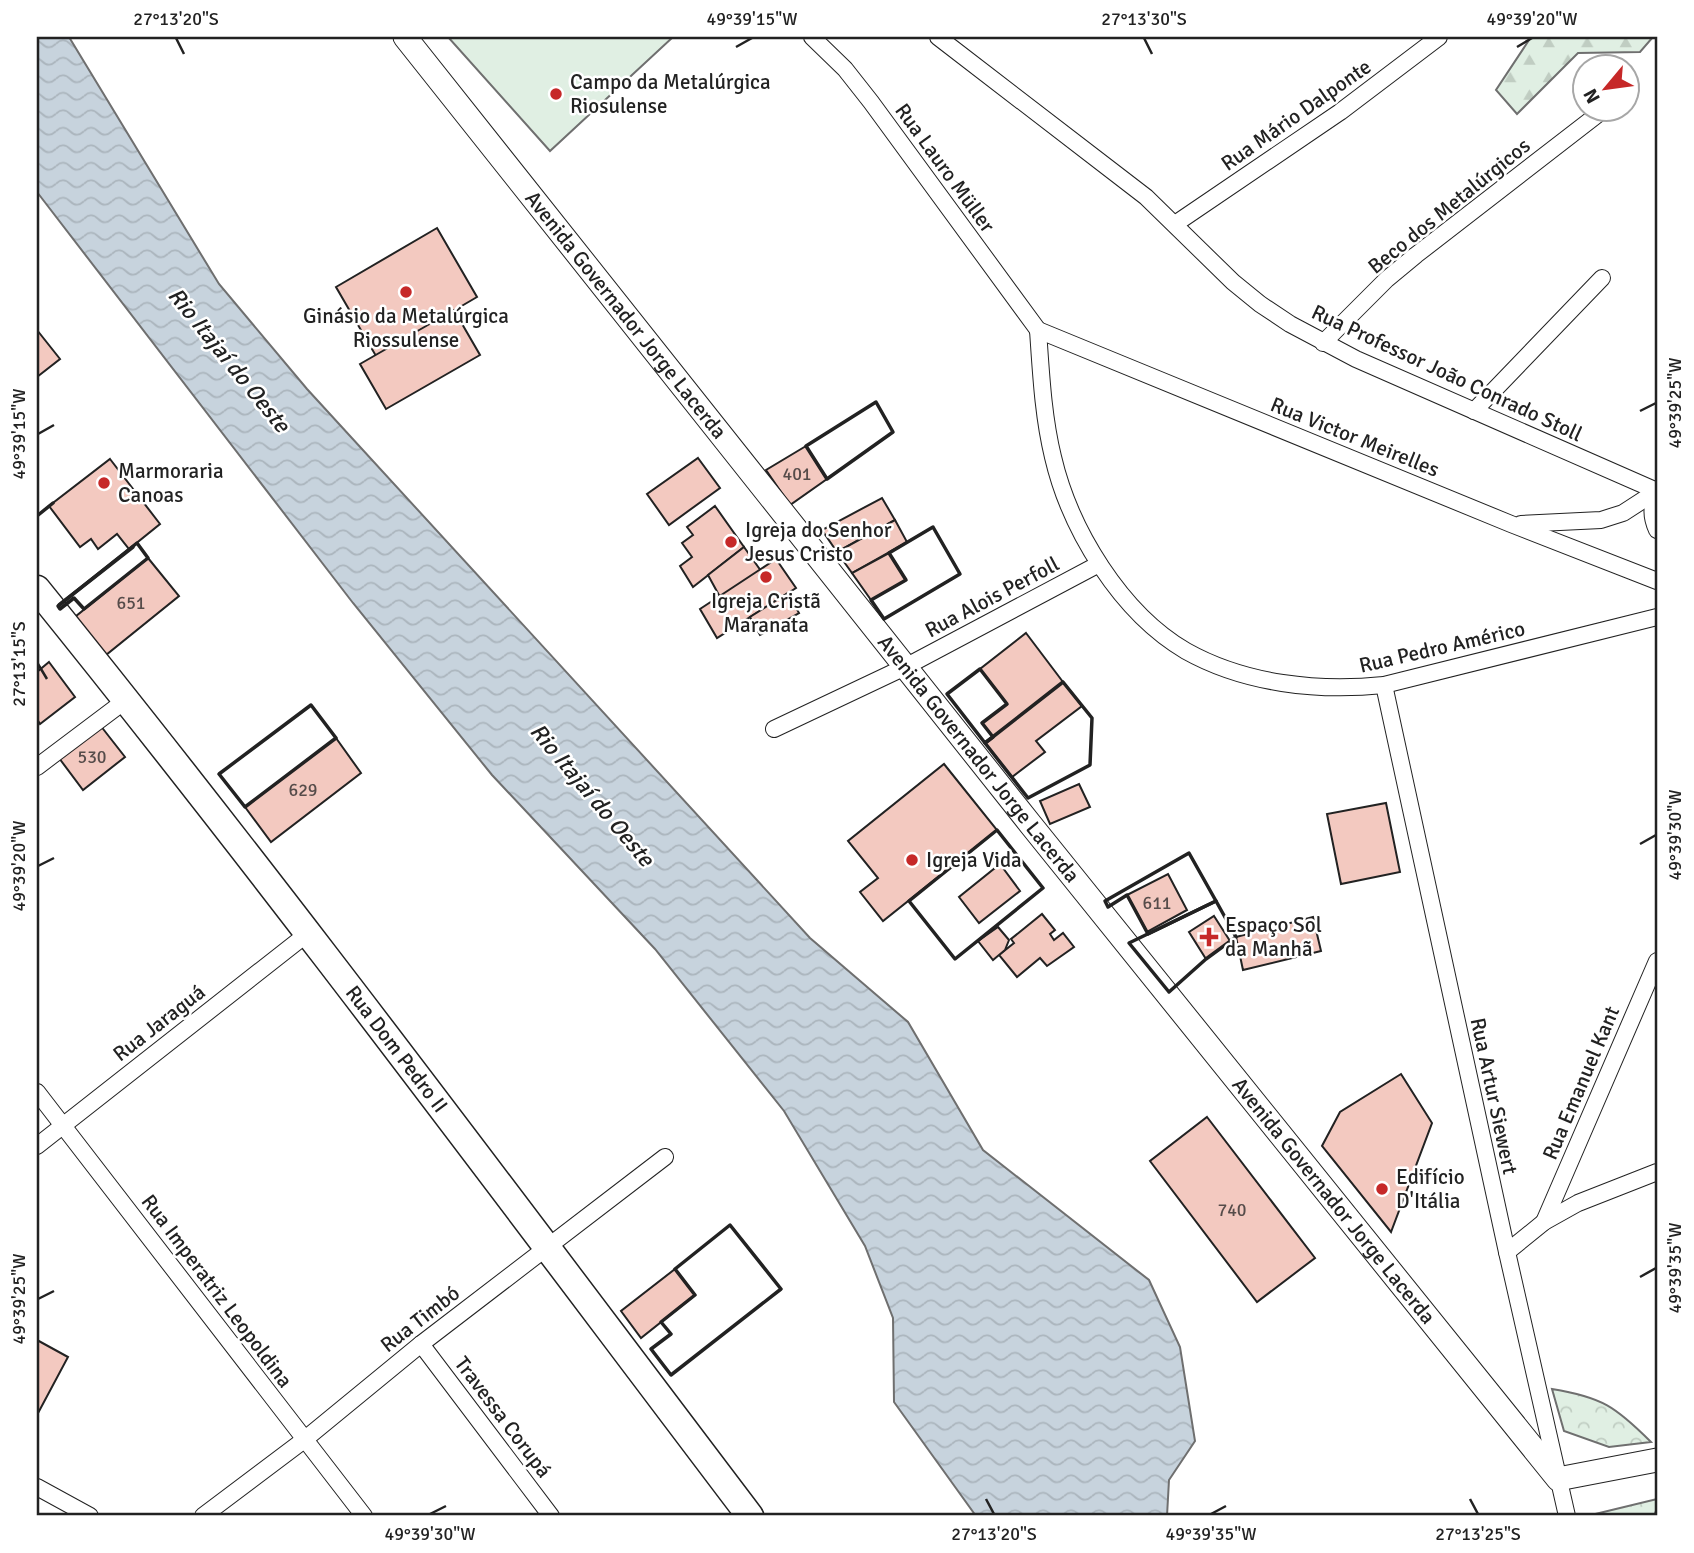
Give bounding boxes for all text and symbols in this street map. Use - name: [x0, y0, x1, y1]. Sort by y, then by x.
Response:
- text: 27°13'20"S: [133, 8, 219, 30]
- text: 49°39'15"W: [707, 8, 797, 30]
- text: 27°13'30"S: [1101, 8, 1187, 30]
- text: 49°39'20"W: [1487, 8, 1577, 30]
- north arrow: [1572, 52, 1642, 122]
- street label: Rua Mário Dalponte: [1216, 54, 1376, 176]
- place label: Campo da Metalúrgica Riosulense: [570, 69, 771, 119]
- text: N: [1578, 84, 1606, 107]
- marker: Campo da Metalúrgica Riosulense: [548, 86, 564, 102]
- street label: Rua Lauro Müller: [889, 98, 1001, 238]
- street label: Beco dos Metalúrgicos: [1363, 133, 1535, 279]
- street label: Avenida Governador Jorge Lacerda: [519, 186, 732, 444]
- water label: Rio Itajaí do Oeste: [162, 282, 297, 440]
- marker: Ginásio da Metalúrgica Riossulense: [398, 284, 414, 300]
- street label: Rua Professor João Conrado Stoll: [1308, 299, 1586, 447]
- place label: Ginásio da Metalúrgica Riossulense: [303, 303, 509, 353]
- text: 49°39'25"W: [1664, 358, 1686, 448]
- text: 49°39'15"W: [8, 389, 30, 479]
- street label: Rua Victor Meirelles: [1267, 391, 1443, 483]
- place label: Marmoraria Canoas: [118, 458, 224, 508]
- house number: 401: [782, 463, 812, 485]
- marker: Marmoraria Canoas: [96, 475, 112, 491]
- place label: Igreja do Senhor Jesus Cristo: [745, 517, 892, 567]
- marker: Igreja do Senhor Jesus Cristo: [723, 534, 739, 550]
- street label: Rua Alois Perfoll: [921, 551, 1063, 643]
- marker: Igreja Cristã Maranata: [758, 569, 774, 585]
- place label: Igreja Cristã Maranata: [711, 588, 821, 638]
- house number: 651: [116, 592, 146, 614]
- street label: Rua Pedro Américo: [1357, 615, 1527, 679]
- text: 27°13'15"S: [8, 621, 30, 707]
- street label: Avenida Governador Jorge Lacerda: [872, 630, 1085, 888]
- water label: Rio Itajaí do Oeste: [524, 717, 661, 874]
- house number: 530: [77, 746, 107, 768]
- house number: 629: [288, 779, 318, 801]
- text: 49°39'30"W: [1664, 790, 1686, 880]
- text: 49°39'20"W: [8, 821, 30, 911]
- place label: Igreja Vida: [926, 847, 1022, 873]
- marker: Igreja Vida: [904, 852, 920, 868]
- house number: 611: [1142, 892, 1172, 914]
- place label: Espaço Sol da Manhã: [1225, 912, 1322, 962]
- marker: Espaço Sol da Manhã: [1199, 927, 1219, 947]
- street label: Rua Jaraguá: [108, 979, 210, 1067]
- street label: Rua Dom Pedro II: [340, 980, 453, 1118]
- street label: Rua Emanuel Kant: [1537, 1002, 1625, 1164]
- street label: Rua Artur Siewert: [1465, 1015, 1523, 1177]
- street label: Avenida Governador Jorge Lacerda: [1227, 1072, 1441, 1329]
- place label: Edifício D'Itália: [1396, 1164, 1465, 1214]
- marker: Edifício D'Itália: [1374, 1181, 1390, 1197]
- street label: Rua Imperatriz Leopoldina: [136, 1189, 298, 1393]
- house number: 740: [1217, 1199, 1247, 1221]
- text: 49°39'35"W: [1664, 1223, 1686, 1313]
- text: 49°39'25"W: [8, 1254, 30, 1344]
- street label: Rua Timbó: [375, 1280, 465, 1358]
- street label: Travessa Corupá: [449, 1351, 557, 1483]
- text: 49°39'30"W: [385, 1523, 475, 1545]
- text: 27°13'20"S: [951, 1523, 1037, 1545]
- text: 49°39'35"W: [1166, 1523, 1256, 1545]
- text: 27°13'25"S: [1435, 1523, 1521, 1545]

